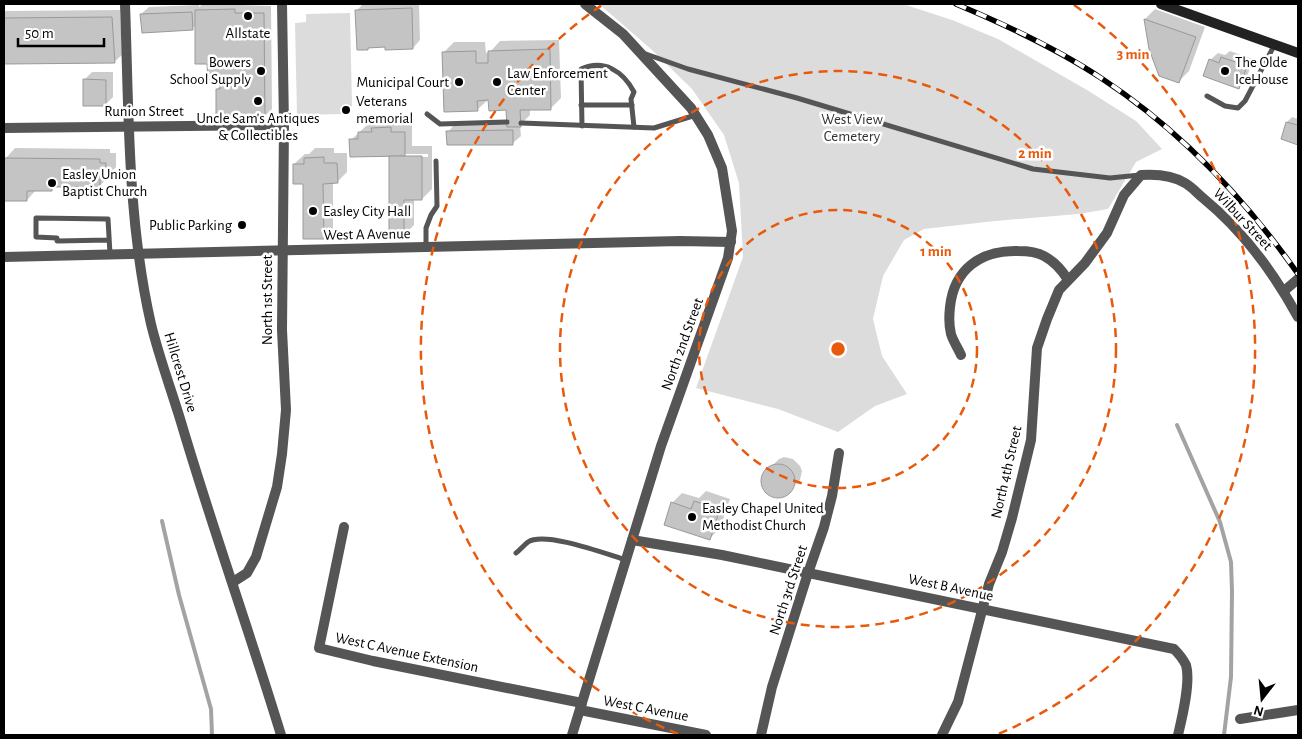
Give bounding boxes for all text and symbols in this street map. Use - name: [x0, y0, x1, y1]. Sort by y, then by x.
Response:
- marker: Allstate: [242, 10, 254, 22]
- scale bar: [18, 15, 104, 47]
- text: 50 m: [25, 26, 54, 41]
- place label: Allstate: [226, 26, 270, 41]
- text: 3 min: [1117, 47, 1149, 62]
- place label: Bowers School Supply: [170, 55, 252, 87]
- place label: The Olde IceHouse: [1235, 55, 1288, 87]
- marker: Bowers School Supply: [255, 65, 267, 77]
- marker: The Olde IceHouse: [1219, 65, 1231, 77]
- place label: Law Enforcement Center: [507, 66, 608, 98]
- place label: Municipal Court: [356, 75, 449, 90]
- marker: Municipal Court: [453, 76, 465, 88]
- marker: Law Enforcement Center: [491, 76, 503, 88]
- place label: Veterans memorial: [356, 94, 413, 126]
- marker: Uncle Sam's Antiques & Collectibles: [252, 95, 264, 107]
- street label: Runion Street: [104, 104, 184, 119]
- marker: Veterans memorial: [340, 104, 352, 116]
- place label: Uncle Sam's Antiques & Collectibles: [196, 111, 320, 143]
- park label: West View Cemetery: [821, 112, 883, 144]
- text: 2 min: [1018, 146, 1052, 161]
- place label: Easley Union Baptist Church: [62, 167, 147, 199]
- marker: Easley Union Baptist Church: [46, 177, 58, 189]
- street label: Wilbur Street: [1210, 185, 1275, 253]
- place label: Easley City Hall: [323, 204, 411, 219]
- marker: Easley City Hall: [307, 205, 319, 217]
- place label: Public Parking: [149, 218, 233, 233]
- marker: Public Parking: [236, 219, 248, 231]
- street label: West A Avenue: [323, 226, 411, 243]
- text: 1 min: [920, 244, 952, 259]
- street label: North 1st Street: [260, 255, 275, 345]
- street label: North 2nd Street: [659, 296, 706, 392]
- street label: Hillcrest Drive: [161, 330, 200, 414]
- centre of rings: [829, 340, 847, 358]
- street label: North 4th Street: [989, 424, 1024, 520]
- place label: Easley Chapel United Methodist Church: [702, 501, 824, 533]
- marker: Easley Chapel United Methodist Church: [686, 511, 698, 523]
- street label: North 3rd Street: [767, 543, 810, 637]
- street label: West B Avenue: [907, 571, 995, 604]
- street label: West C Avenue Extension: [334, 630, 480, 675]
- north arrow: [1237, 674, 1287, 724]
- street label: West C Avenue: [602, 693, 690, 724]
- text: N: [1252, 702, 1265, 719]

